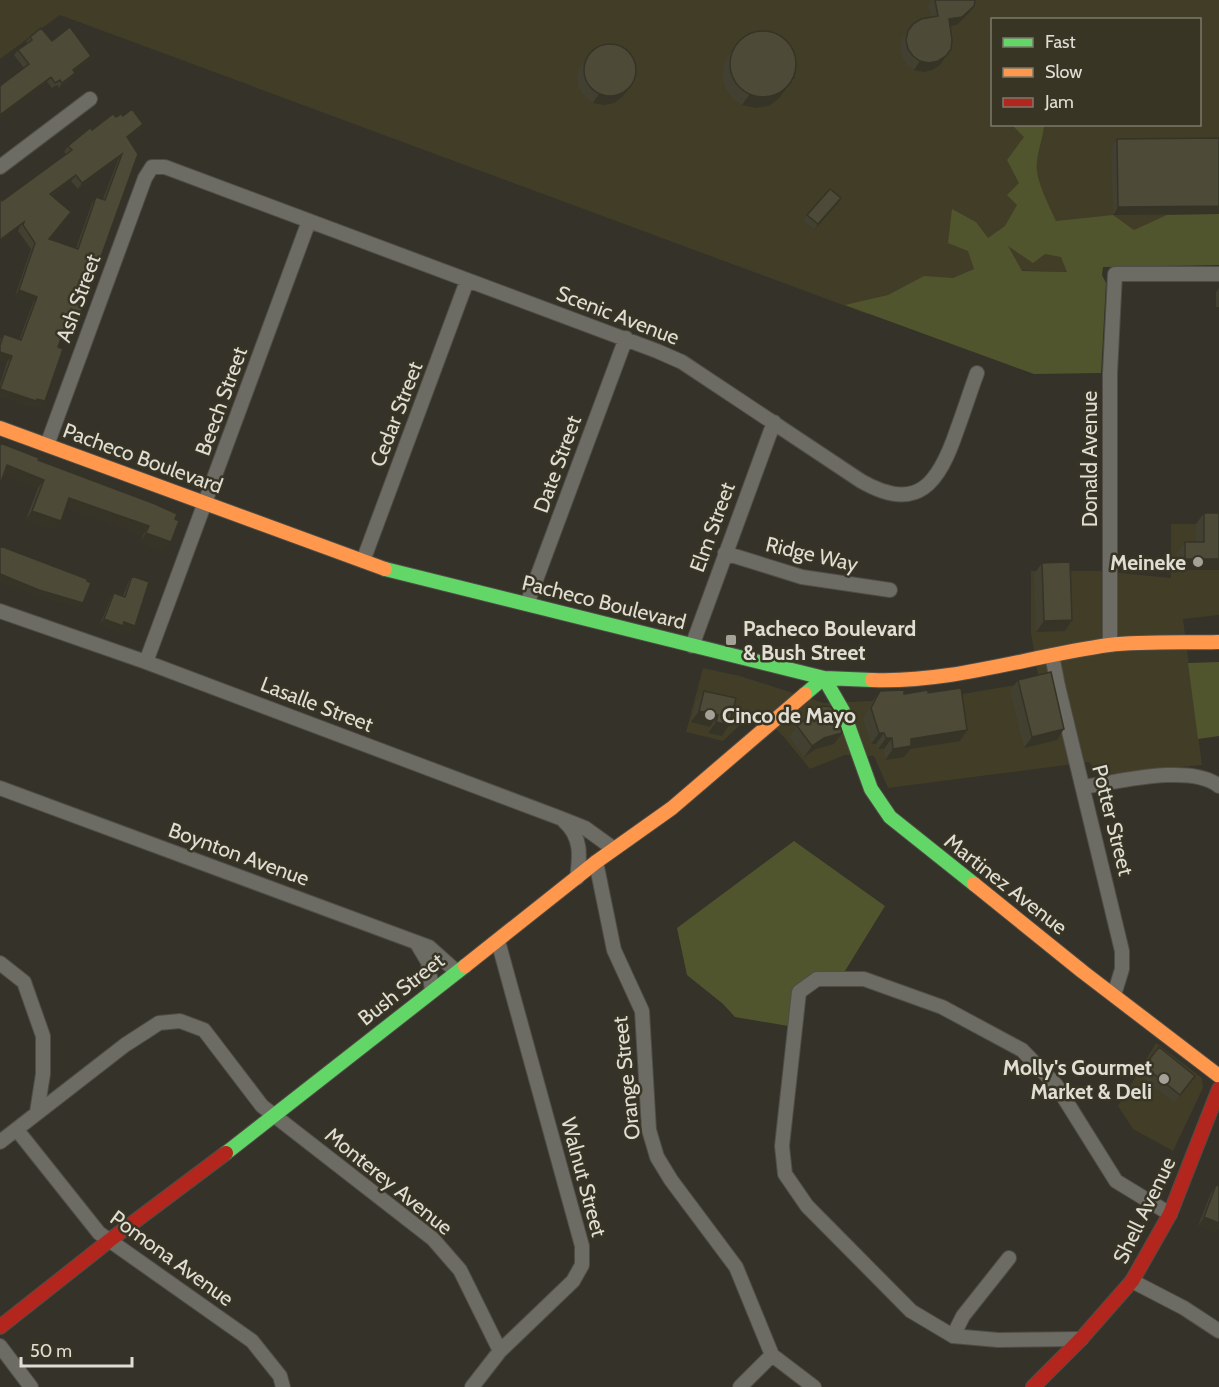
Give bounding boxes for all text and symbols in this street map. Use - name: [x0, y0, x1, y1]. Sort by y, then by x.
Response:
- legend: [991, 18, 1201, 126]
- text: Fast: [1045, 31, 1076, 53]
- text: Slow: [1045, 61, 1082, 83]
- text: Jam: [1044, 91, 1074, 113]
- street label: Ash Street: [51, 251, 105, 345]
- street label: Scenic Avenue: [553, 280, 683, 350]
- street label: Beech Street: [190, 343, 252, 459]
- street label: Cedar Street: [365, 358, 427, 470]
- street label: Donald Avenue: [1077, 391, 1102, 527]
- street label: Date Street: [528, 412, 586, 516]
- street label: Pacheco Boulevard: [60, 418, 226, 498]
- street label: Elm Street: [684, 479, 740, 575]
- street label: Ridge Way: [763, 531, 861, 577]
- place label: Meineke: [1110, 550, 1186, 575]
- marker: Meineke: [1191, 555, 1205, 569]
- street label: Pacheco Boulevard: [519, 570, 689, 634]
- place label: Pacheco Boulevard & Bush Street: [743, 616, 916, 665]
- marker: Pacheco Boulevard & Bush Street: [724, 633, 738, 647]
- street label: Lasalle Street: [257, 671, 377, 737]
- place label: Cinco de Mayo: [722, 703, 856, 728]
- marker: Cinco de Mayo: [703, 708, 717, 722]
- street label: Potter Street: [1087, 762, 1139, 878]
- street label: Boynton Avenue: [165, 817, 313, 891]
- street label: Martinez Avenue: [940, 828, 1073, 940]
- street label: Bush Street: [353, 948, 449, 1030]
- street label: Orange Street: [607, 1015, 645, 1141]
- place label: Molly's Gourmet Market & Deli: [1003, 1055, 1152, 1104]
- marker: Molly's Gourmet Market & Deli: [1157, 1072, 1171, 1086]
- street label: Walnut Street: [556, 1115, 612, 1239]
- street label: Monterey Avenue: [320, 1122, 458, 1240]
- street label: Shell Avenue: [1107, 1152, 1181, 1267]
- street label: Pomona Avenue: [105, 1205, 239, 1311]
- scale bar: [21, 1330, 132, 1368]
- text: 50 m: [30, 1340, 72, 1362]

